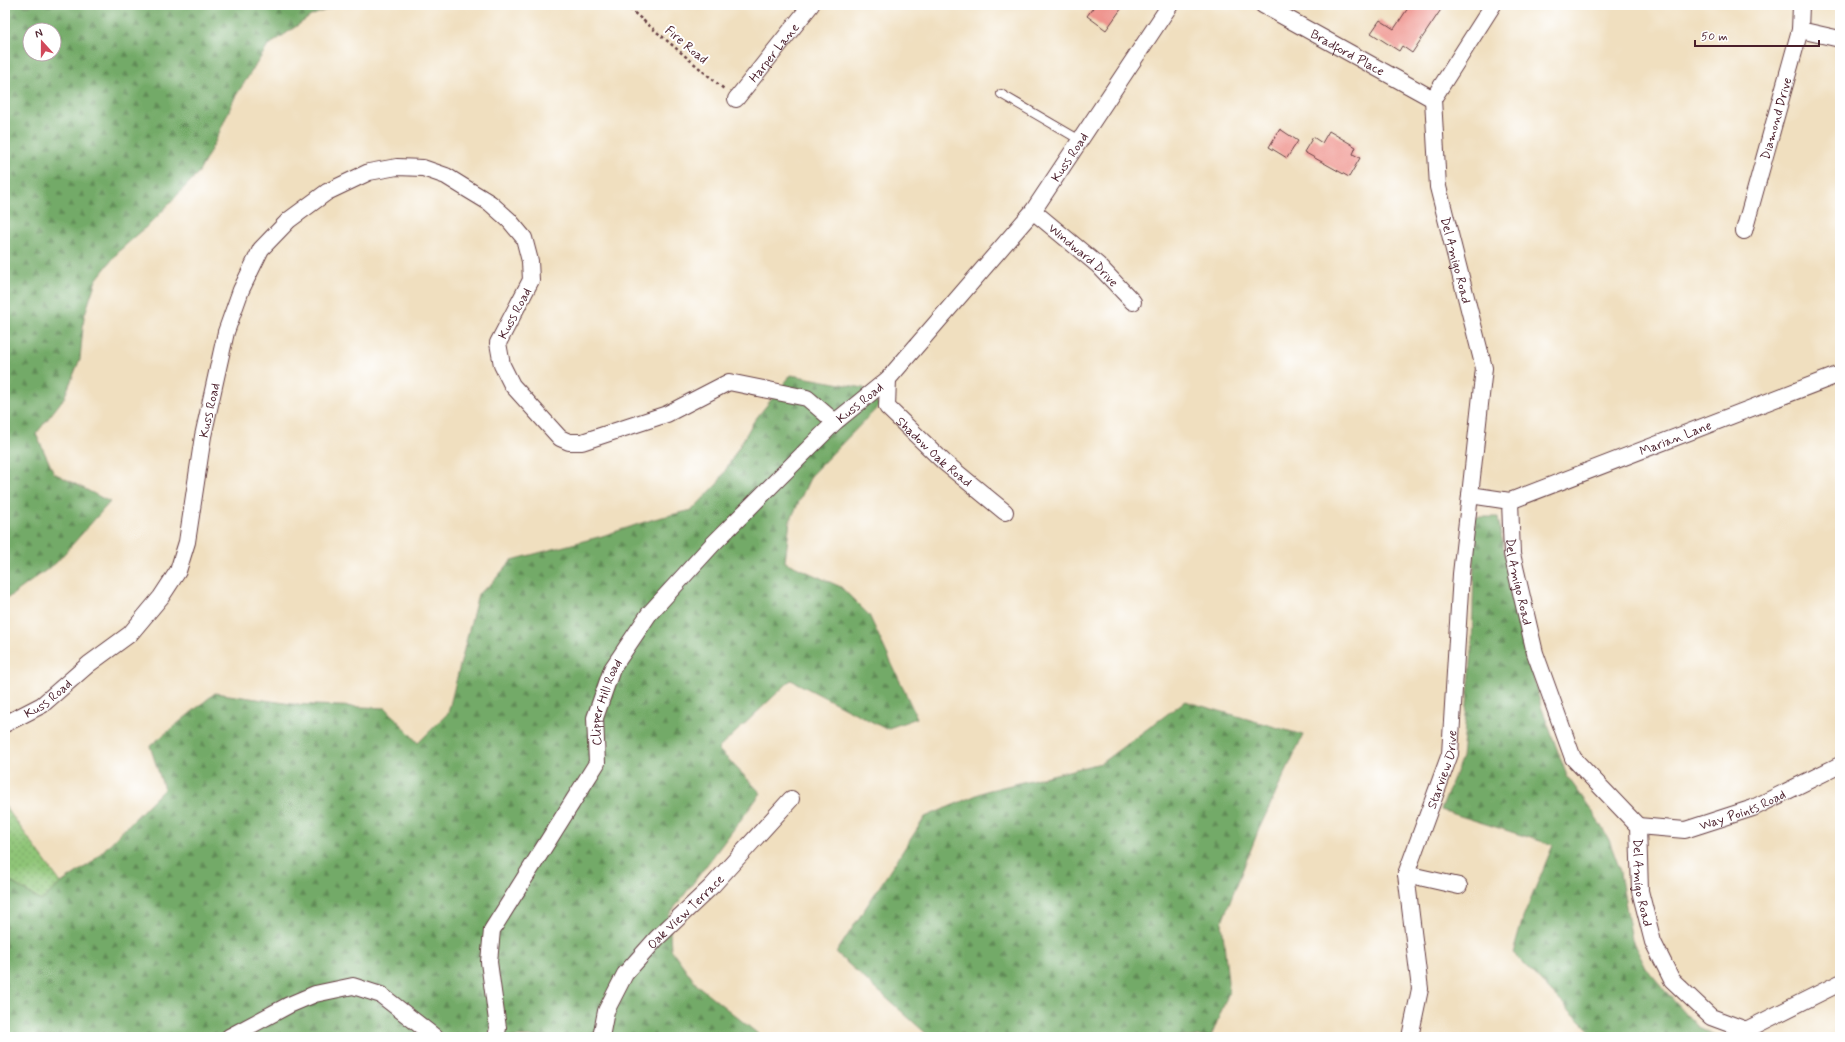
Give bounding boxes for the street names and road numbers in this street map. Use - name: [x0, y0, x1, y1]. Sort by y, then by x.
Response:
- street label: Harper Lane: [746, 20, 804, 86]
- street label: Fire Road: [661, 22, 711, 68]
- street label: Bradford Place: [1307, 26, 1387, 81]
- street label: Diamond Drive: [1757, 75, 1796, 162]
- street label: Kuss Road: [1048, 130, 1093, 186]
- street label: Del Amigo Road: [1436, 215, 1474, 305]
- street label: Windward Drive: [1044, 220, 1121, 291]
- street label: Kuss Road: [495, 285, 536, 342]
- street label: Kuss Road: [833, 379, 887, 428]
- street label: Kuss Road: [196, 382, 224, 440]
- street label: Shadow Oak Road: [892, 413, 975, 492]
- street label: Marian Lane: [1637, 417, 1714, 460]
- street label: Del Amigo Road: [1501, 538, 1535, 627]
- street label: Clipper Hill Road: [588, 656, 627, 746]
- street label: Kuss Road: [21, 676, 76, 723]
- street label: Starview Drive: [1424, 729, 1461, 811]
- street label: Way Points Road: [1697, 786, 1789, 835]
- street label: Del Amigo Road: [1628, 838, 1656, 929]
- street label: Oak View Terrace: [644, 871, 728, 953]

